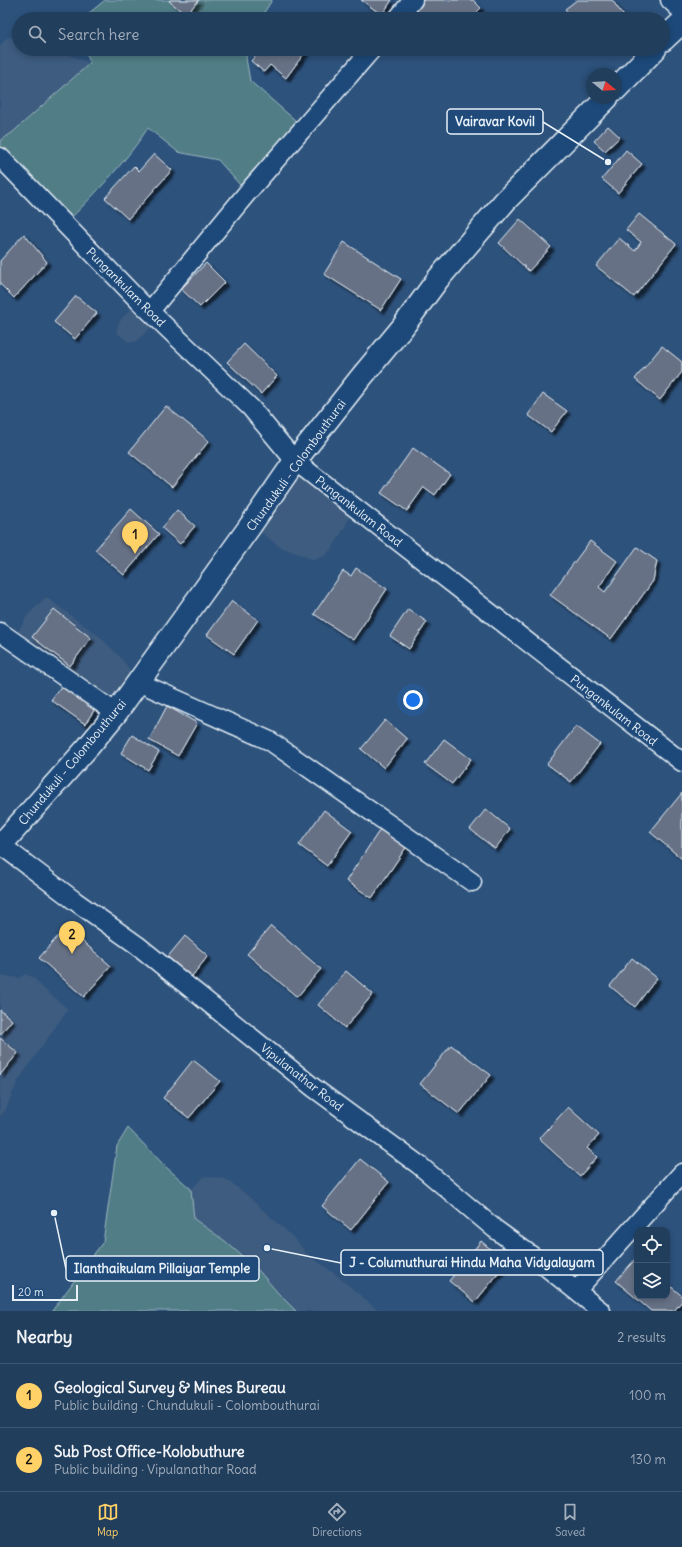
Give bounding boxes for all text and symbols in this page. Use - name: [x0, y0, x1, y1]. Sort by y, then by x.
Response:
- search box: [12, 12, 670, 56]
- icon: search: [26, 23, 48, 45]
- text: Search here: [58, 25, 139, 44]
- north arrow: [586, 68, 622, 104]
- callout: Vairavar Kovil: [447, 109, 543, 134]
- text: Vairavar Kovil: [455, 113, 535, 130]
- street label: Pungankulam Road: [83, 244, 169, 330]
- street label: Chundukuli - Colombouthurai: [243, 396, 349, 534]
- street label: Pungankulam Road: [313, 473, 405, 549]
- pin: 1: [122, 521, 148, 554]
- street label: Pungankulam Road: [568, 672, 660, 748]
- your location: [403, 690, 423, 710]
- street label: Chundukuli - Colombouthurai: [15, 696, 129, 828]
- pin: 2: [59, 921, 85, 954]
- street label: Vipulanathar Road: [258, 1040, 346, 1114]
- map controls: [634, 1227, 670, 1299]
- button: locate: [634, 1227, 670, 1263]
- callout: J - Columuthurai Hindu Maha Vidyalayam: [341, 1250, 603, 1275]
- text: J - Columuthurai Hindu Maha Vidyalayam: [349, 1254, 595, 1271]
- callout: Ilanthaikulam Pillaiyar Temple: [66, 1256, 259, 1281]
- text: Ilanthaikulam Pillaiyar Temple: [74, 1260, 250, 1277]
- button: layers: [634, 1263, 670, 1299]
- scale bar: [12, 1283, 78, 1302]
- text: 20 m: [18, 1285, 44, 1299]
- text: Nearby: [16, 1326, 72, 1348]
- text: 2 results: [617, 1329, 666, 1346]
- text: Geological Survey & Mines Bureau: [54, 1378, 286, 1397]
- text: 1: [26, 1387, 32, 1404]
- text: 100 m: [629, 1387, 666, 1404]
- text: Public building · Chundukuli - Colombouthurai: [54, 1397, 320, 1414]
- text: Sub Post Office-Kolobuthure: [54, 1442, 245, 1461]
- text: 2: [25, 1451, 33, 1468]
- text: 130 m: [630, 1451, 666, 1468]
- text: Public building · Vipulanathar Road: [54, 1461, 257, 1478]
- tab: Map: [97, 1501, 119, 1539]
- tab: Directions: [312, 1501, 362, 1539]
- tab: Saved: [555, 1501, 585, 1539]

